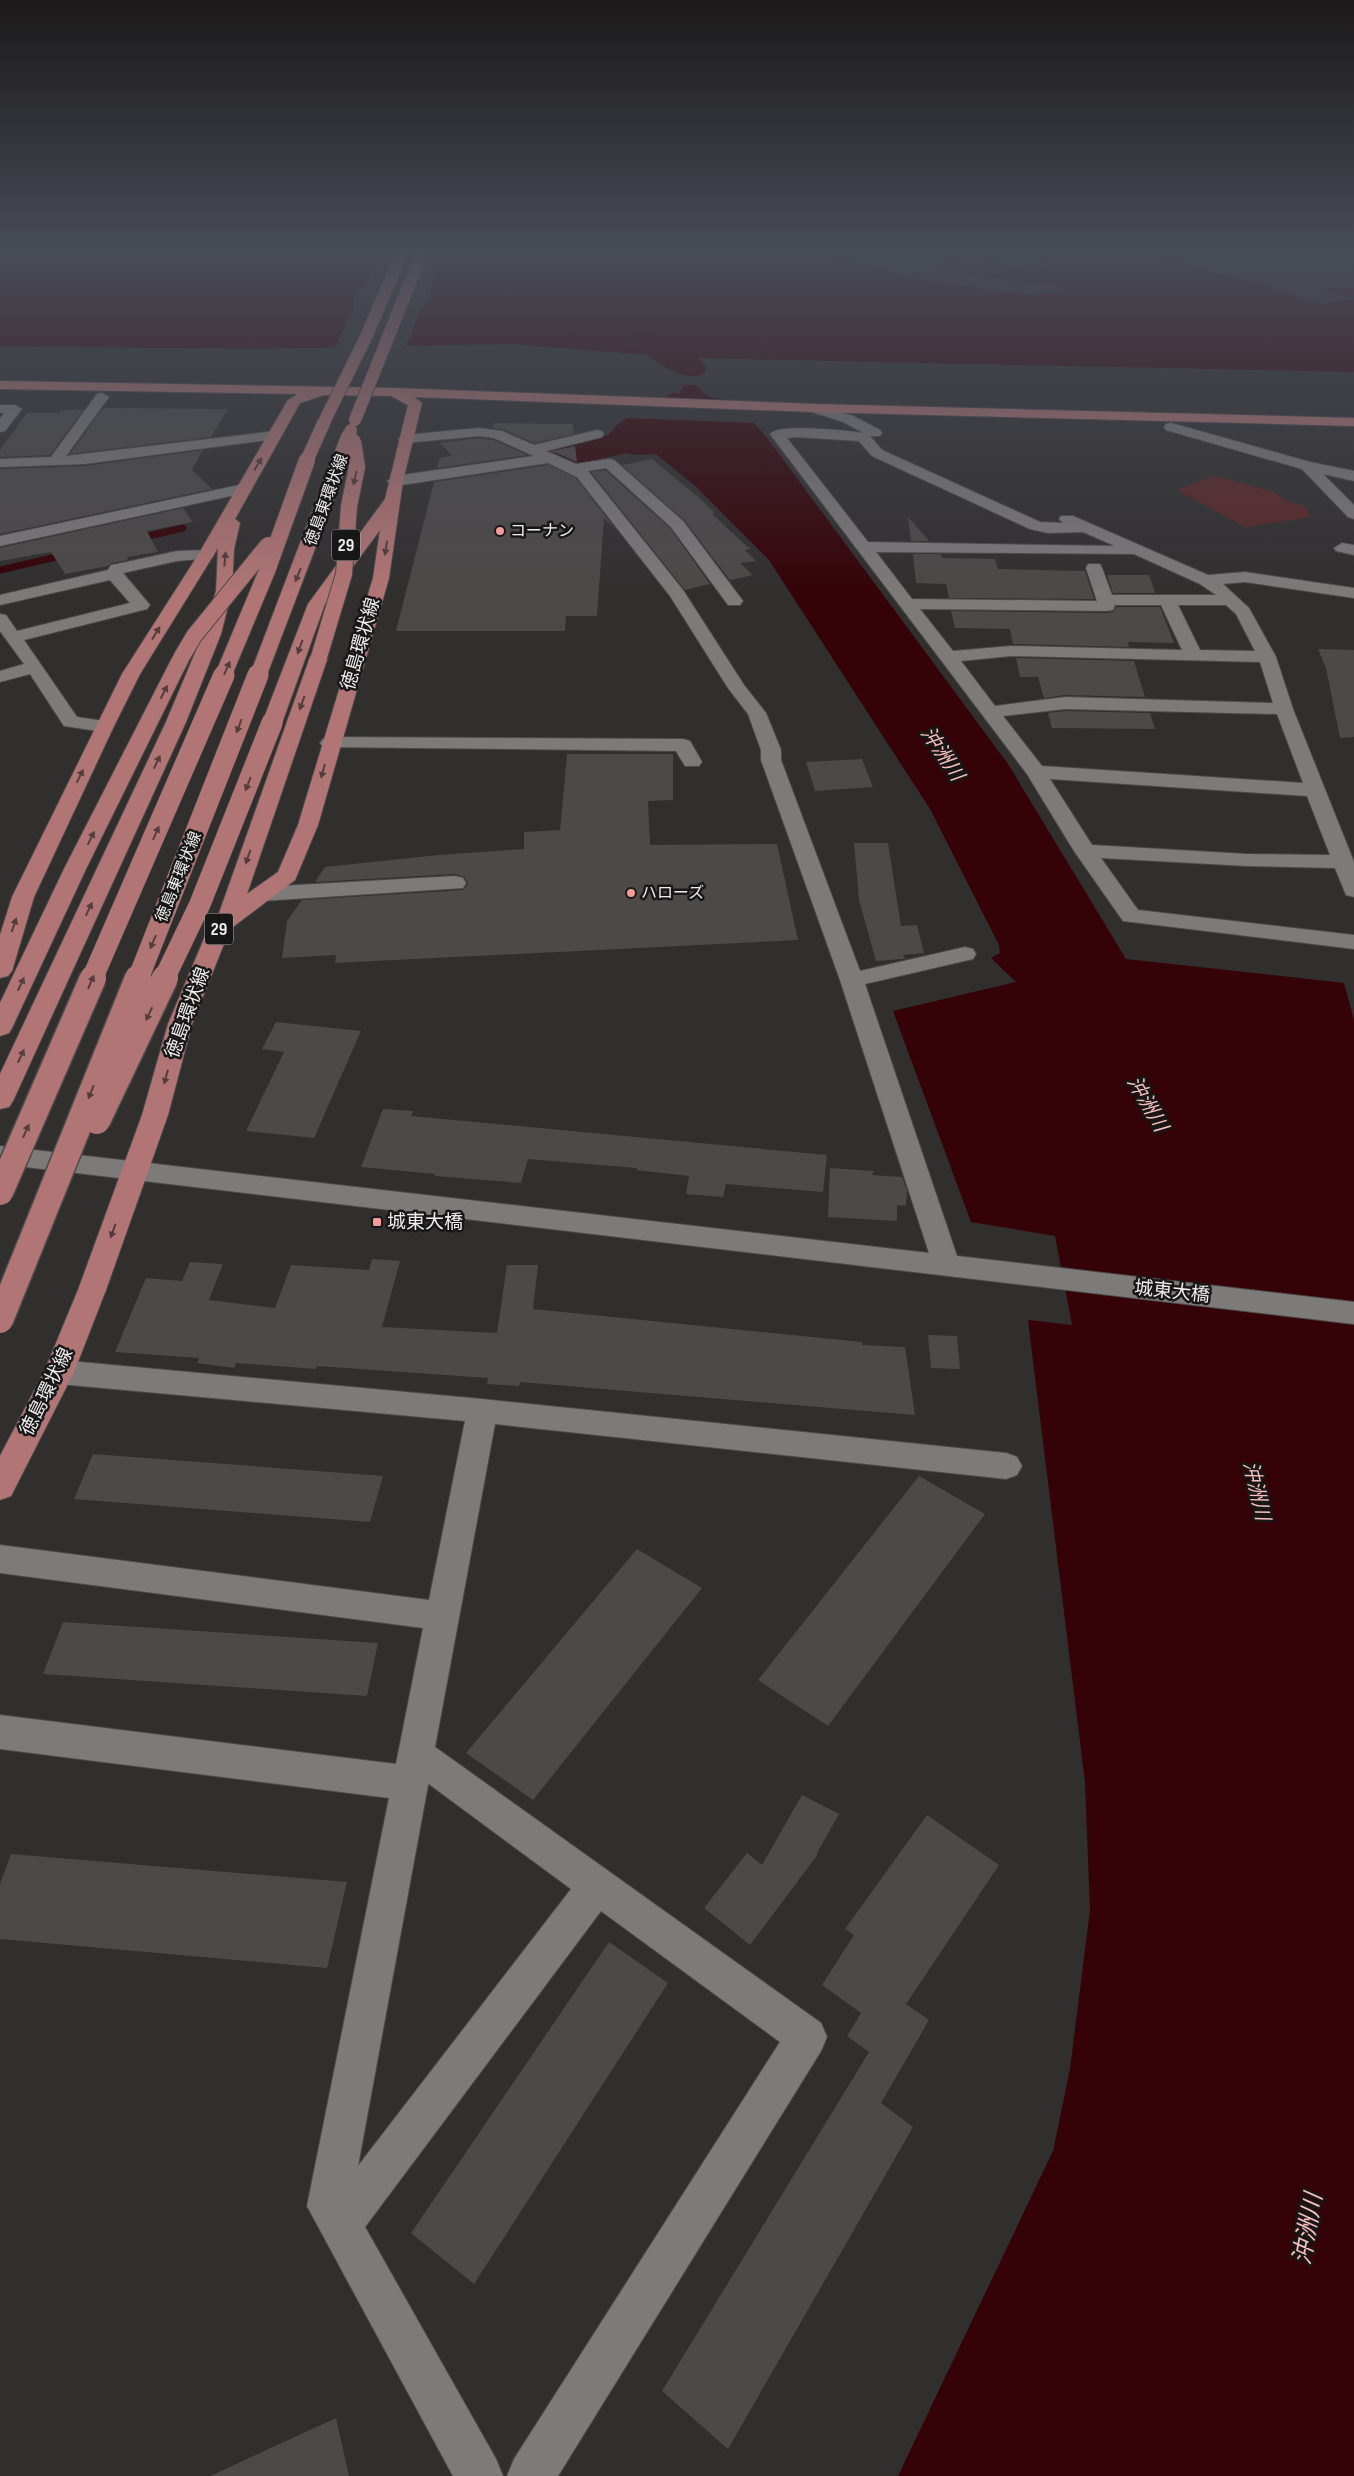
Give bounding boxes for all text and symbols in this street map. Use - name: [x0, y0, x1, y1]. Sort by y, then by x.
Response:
- street label: 徳島東環状線: [302, 452, 352, 548]
- one-way arrow: [253, 457, 262, 470]
- one-way arrow: [351, 471, 359, 486]
- place label: コーナン: [510, 522, 574, 541]
- marker: コーナン: [494, 525, 506, 537]
- road number: 29: [332, 530, 360, 560]
- one-way arrow: [381, 540, 389, 556]
- one-way arrow: [222, 551, 230, 567]
- one-way arrow: [294, 567, 302, 582]
- street label: 徳島環状線: [337, 595, 385, 693]
- one-way arrow: [152, 627, 161, 640]
- one-way arrow: [296, 639, 303, 654]
- one-way arrow: [224, 661, 232, 675]
- one-way arrow: [160, 685, 168, 699]
- one-way arrow: [298, 696, 305, 711]
- one-way arrow: [235, 719, 243, 734]
- water label: 沖洲川: [915, 722, 970, 787]
- one-way arrow: [153, 754, 162, 769]
- one-way arrow: [318, 764, 326, 779]
- one-way arrow: [76, 769, 84, 783]
- one-way arrow: [244, 777, 252, 792]
- one-way arrow: [152, 826, 160, 840]
- street label: 徳島東環状線: [152, 829, 206, 925]
- one-way arrow: [87, 830, 95, 845]
- one-way arrow: [244, 849, 252, 864]
- place label: ハローズ: [641, 884, 704, 903]
- marker: ハローズ: [625, 887, 637, 899]
- one-way arrow: [85, 902, 93, 916]
- road number: 29: [205, 914, 233, 944]
- one-way arrow: [11, 917, 18, 932]
- one-way arrow: [148, 935, 156, 949]
- street label: 徳島環状線: [161, 964, 215, 1062]
- one-way arrow: [88, 975, 96, 989]
- one-way arrow: [17, 977, 25, 991]
- one-way arrow: [145, 1007, 153, 1021]
- one-way arrow: [17, 1049, 25, 1063]
- one-way arrow: [161, 1070, 169, 1085]
- water label: 沖洲川: [1122, 1072, 1173, 1138]
- one-way arrow: [86, 1085, 94, 1099]
- one-way arrow: [23, 1124, 31, 1138]
- place label: 城東大橋: [387, 1211, 463, 1234]
- marker: 城東大橋: [371, 1216, 383, 1228]
- one-way arrow: [109, 1224, 117, 1239]
- street label: 城東大橋: [1133, 1277, 1211, 1307]
- street label: 徳島環状線: [16, 1344, 78, 1440]
- water label: 沖洲川: [1238, 1459, 1275, 1525]
- water label: 沖洲川: [1287, 2188, 1329, 2267]

